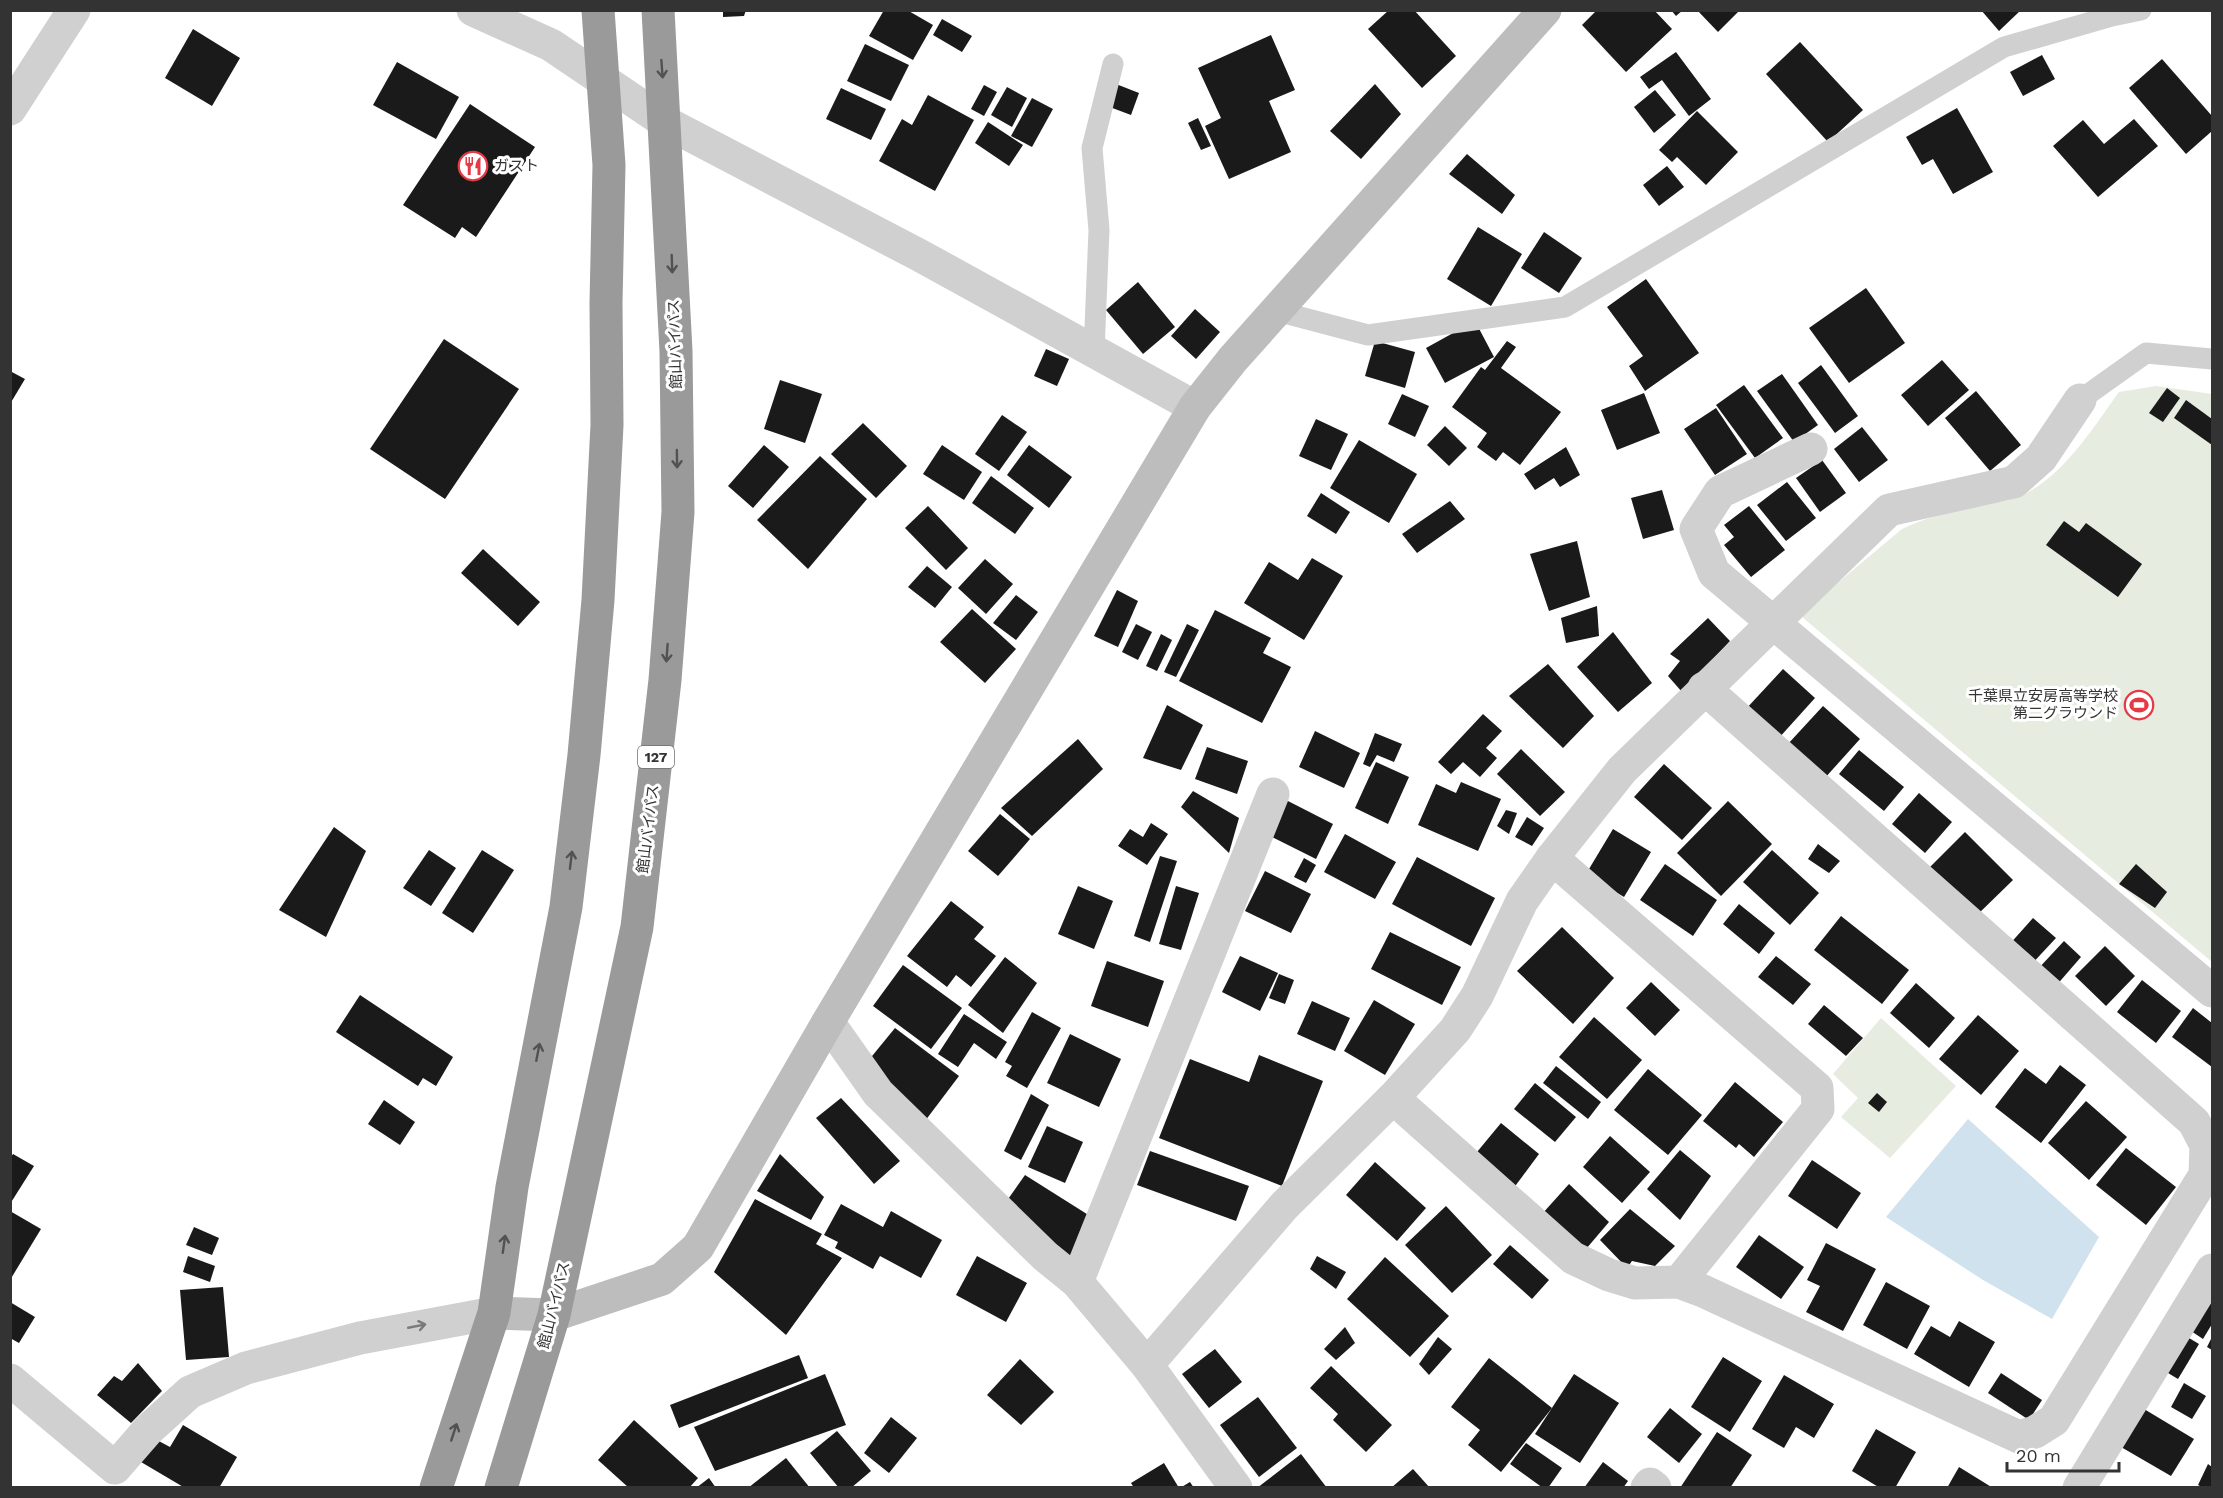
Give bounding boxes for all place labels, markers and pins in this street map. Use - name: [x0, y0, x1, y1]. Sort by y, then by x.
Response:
- restaurant icon: ガスト: [457, 150, 489, 182]
- place label: ガスト: [494, 157, 539, 175]
- place label: 千葉県立安房高等学校 第二グラウンド: [1968, 687, 2118, 722]
- sports icon: 千葉県立安房高等学校 第二グラウンド: [2123, 689, 2155, 721]

